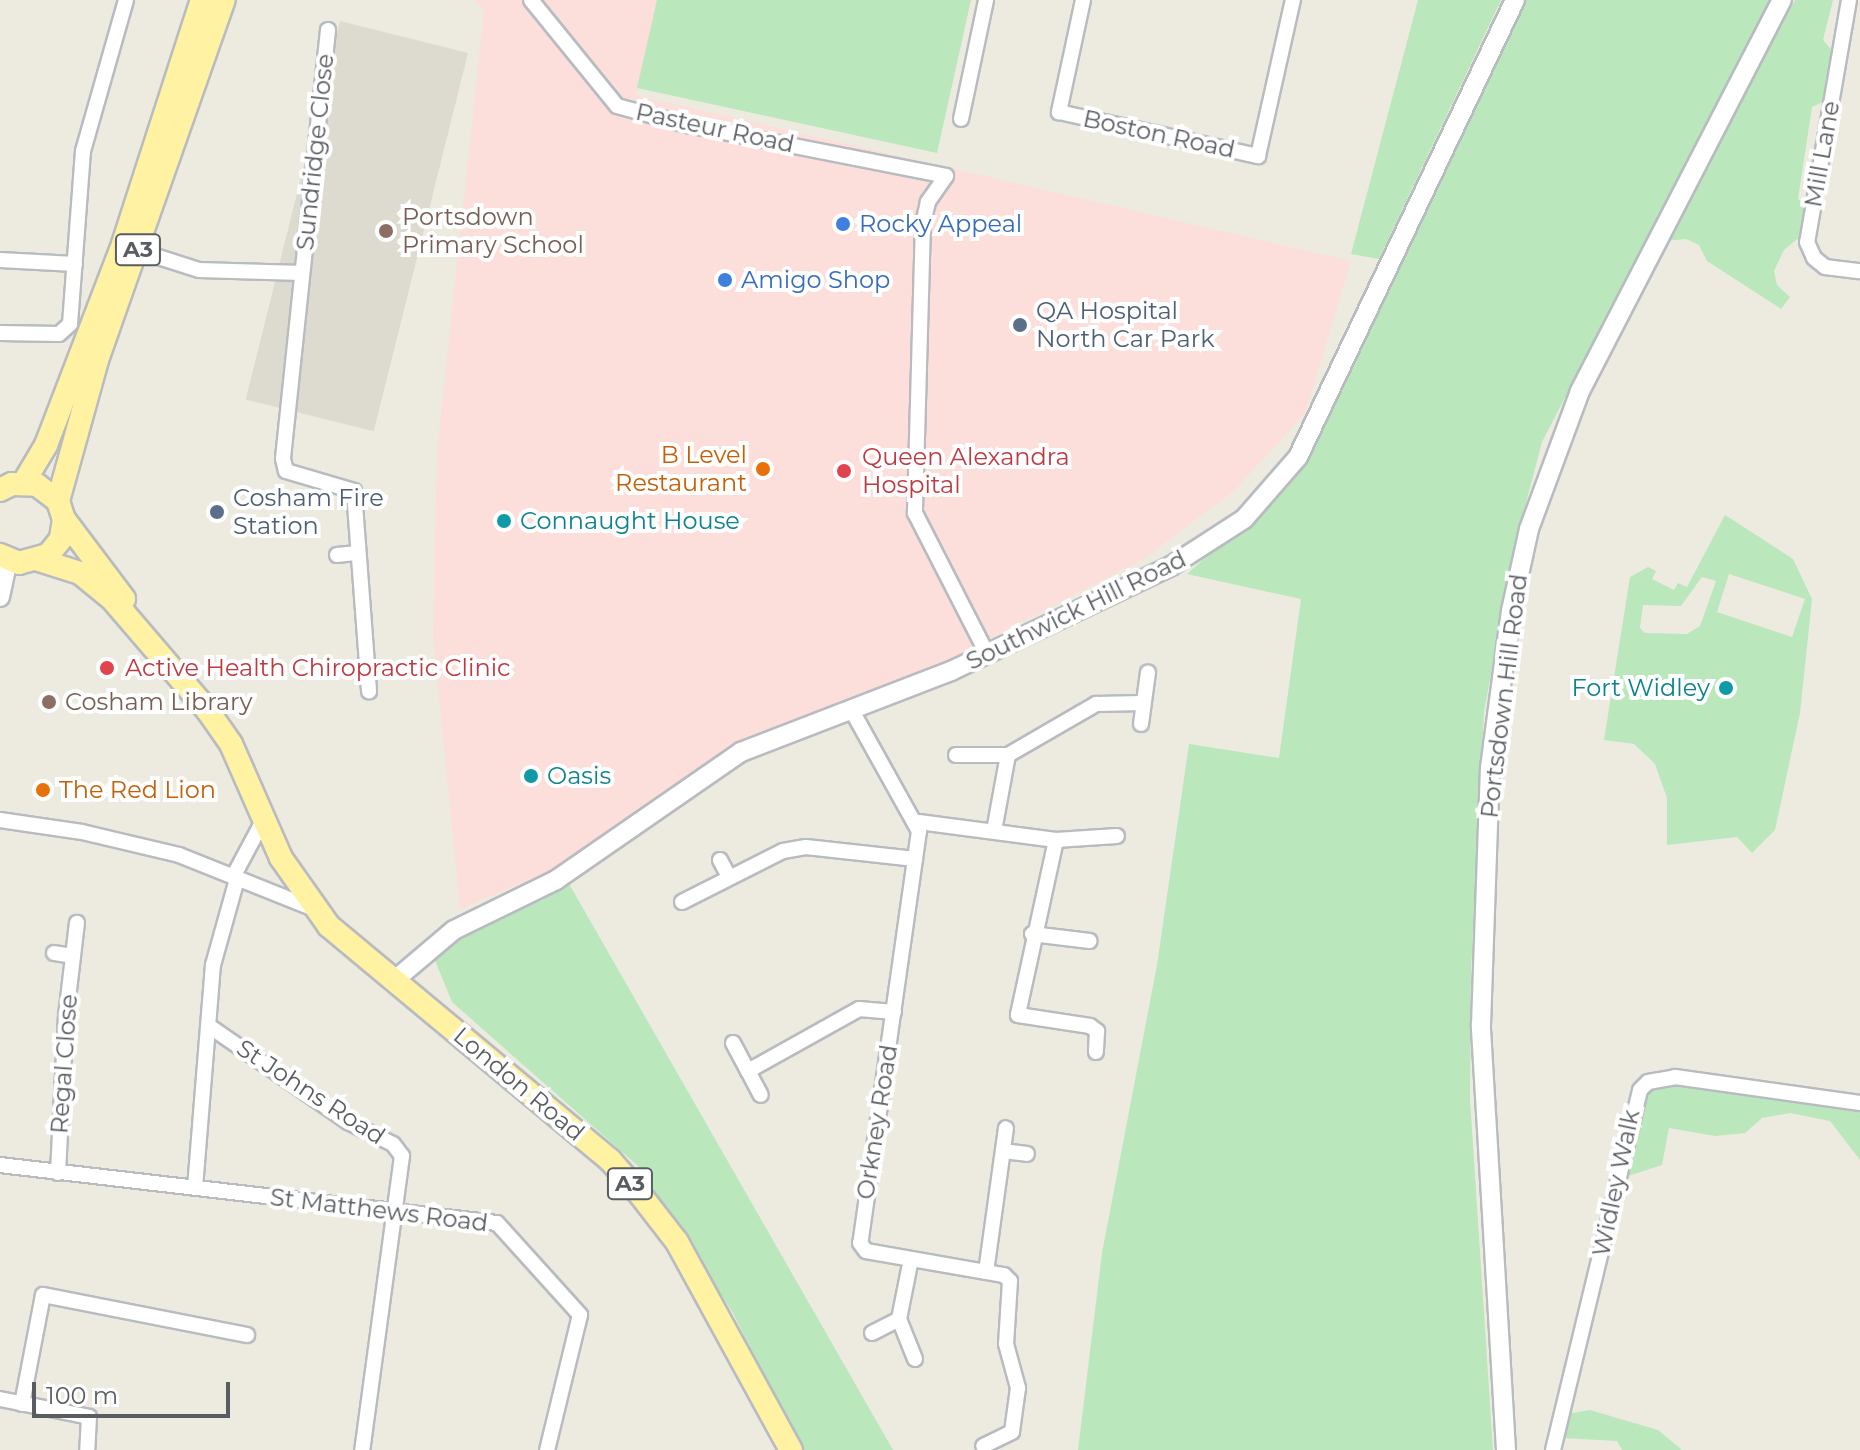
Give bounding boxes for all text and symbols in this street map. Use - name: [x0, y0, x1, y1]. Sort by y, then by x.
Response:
- street label: Sundridge Close: [290, 52, 340, 252]
- street label: Pasteur Road: [633, 97, 797, 159]
- street label: Mill Lane: [1798, 99, 1846, 209]
- street label: Boston Road: [1080, 104, 1238, 164]
- place label: Portsdown Primary School: [402, 203, 584, 259]
- place label: Rocky Appeal: [859, 210, 1022, 238]
- marker: Rocky Appeal: [834, 215, 852, 233]
- marker: Portsdown Primary School: [377, 222, 395, 240]
- road number: A3: [114, 232, 162, 268]
- place label: Amigo Shop: [741, 266, 890, 294]
- marker: Amigo Shop: [716, 271, 734, 289]
- place label: QA Hospital North Car Park: [1036, 297, 1215, 353]
- marker: QA Hospital North Car Park: [1011, 316, 1029, 334]
- place label: B Level Restaurant: [615, 441, 747, 497]
- place label: Queen Alexandra Hospital: [862, 443, 1070, 499]
- marker: B Level Restaurant: [754, 460, 772, 478]
- marker: Queen Alexandra Hospital: [833, 460, 855, 482]
- place label: Cosham Fire Station: [233, 484, 384, 540]
- marker: Cosham Fire Station: [208, 503, 226, 521]
- place label: Connaught House: [520, 507, 740, 535]
- marker: Connaught House: [495, 512, 513, 530]
- street label: Southwick Hill Road: [961, 544, 1191, 676]
- street label: Portsdown Hill Road: [1475, 572, 1533, 820]
- place label: Active Health Chiropractic Clinic: [125, 654, 511, 682]
- marker: Active Health Chiropractic Clinic: [96, 657, 118, 679]
- place label: Fort Widley: [1571, 674, 1710, 702]
- marker: Fort Widley: [1717, 679, 1735, 697]
- place label: Cosham Library: [65, 688, 253, 716]
- marker: Cosham Library: [40, 693, 58, 711]
- place label: Oasis: [547, 762, 611, 790]
- marker: Oasis: [522, 767, 540, 785]
- place label: The Red Lion: [59, 776, 216, 804]
- marker: The Red Lion: [34, 781, 52, 799]
- street label: Regal Close: [45, 993, 83, 1135]
- street label: London Road: [448, 1021, 590, 1147]
- street label: St Johns Road: [231, 1033, 391, 1151]
- street label: Orkney Road: [851, 1043, 903, 1201]
- street label: Widley Walk: [1586, 1107, 1646, 1259]
- road number: A3: [606, 1166, 654, 1202]
- street label: St Matthews Road: [268, 1182, 490, 1238]
- scale bar: [36, 1366, 234, 1416]
- text: 100 m: [46, 1381, 118, 1410]

